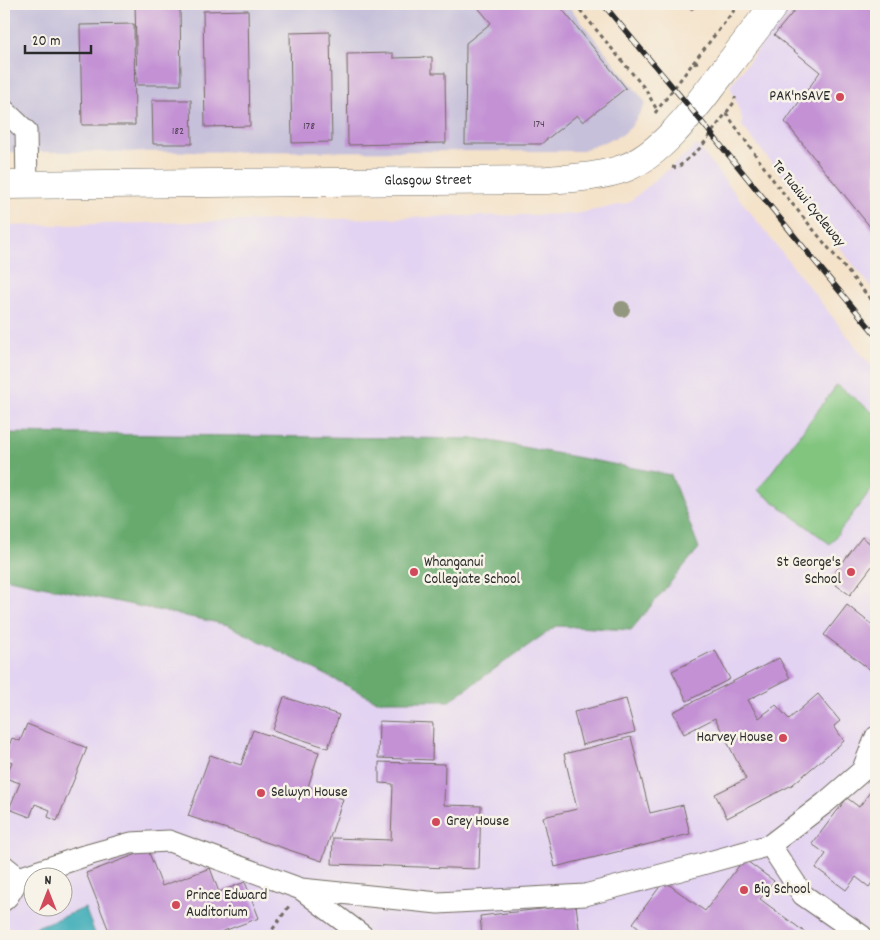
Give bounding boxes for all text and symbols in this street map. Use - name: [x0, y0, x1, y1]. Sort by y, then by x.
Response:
- scale bar: [25, 22, 91, 54]
- text: 20 m: [32, 31, 60, 53]
- place label: PAK'nSAVE: [769, 86, 830, 108]
- marker: PAK'nSAVE: [834, 91, 846, 103]
- house number: 174: [533, 116, 545, 133]
- house number: 178: [303, 118, 315, 135]
- house number: 182: [172, 123, 184, 140]
- street label: Te Tuaiwi Cycleway: [766, 156, 851, 253]
- street label: Glasgow Street: [384, 170, 472, 192]
- place label: Whanganui Collegiate School: [424, 552, 521, 591]
- place label: St George's School: [777, 552, 841, 591]
- marker: Whanganui Collegiate School: [408, 566, 420, 578]
- marker: St George's School: [845, 566, 857, 578]
- place label: Harvey House: [697, 727, 773, 749]
- marker: Harvey House: [777, 732, 789, 744]
- place label: Selwyn House: [271, 782, 348, 804]
- marker: Selwyn House: [255, 787, 267, 799]
- place label: Grey House: [446, 811, 509, 833]
- marker: Grey House: [430, 816, 442, 828]
- north arrow: [22, 868, 72, 918]
- text: N: [45, 871, 52, 891]
- place label: Big School: [754, 879, 811, 901]
- marker: Big School: [738, 884, 750, 896]
- place label: Prince Edward Auditorium: [186, 885, 267, 924]
- marker: Prince Edward Auditorium: [170, 899, 182, 911]

